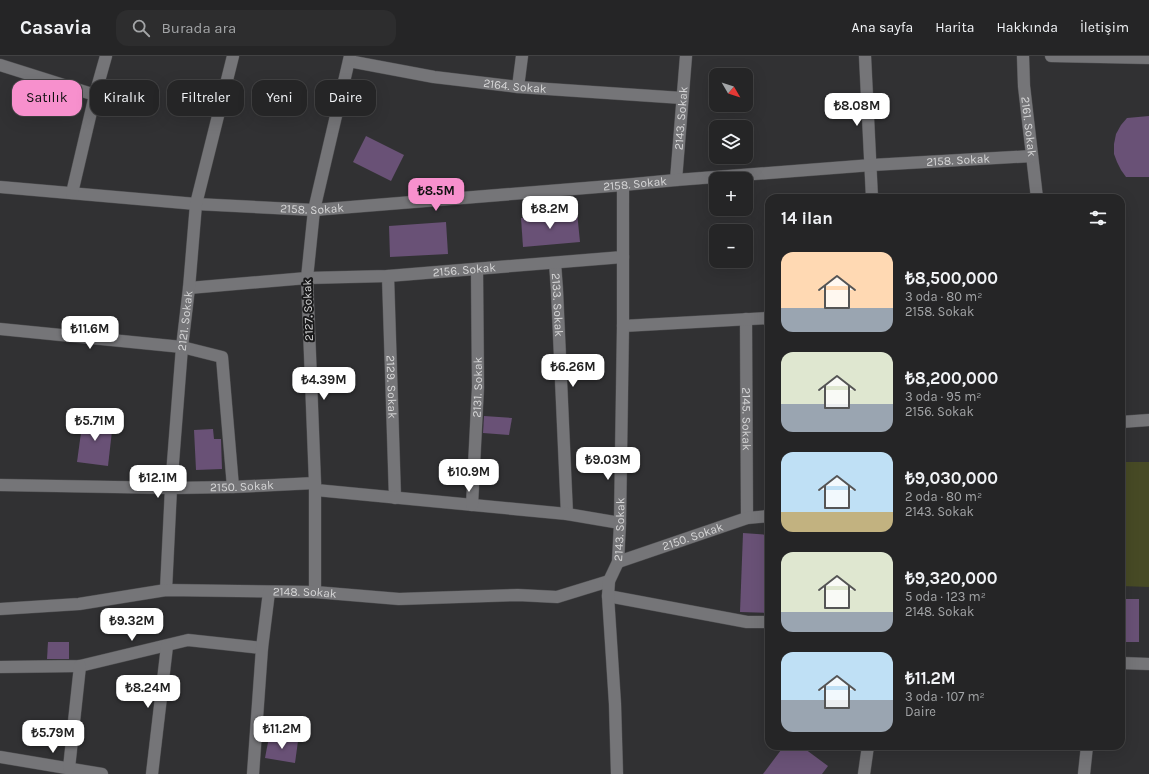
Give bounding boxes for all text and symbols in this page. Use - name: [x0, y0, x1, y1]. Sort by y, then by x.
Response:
- search box: [116, 10, 396, 46]
- text: Casavia: [20, 17, 92, 39]
- icon: search: [130, 17, 152, 39]
- text: Burada ara: [162, 19, 236, 37]
- text: Ana sayfa: [852, 19, 913, 36]
- text: Harita: [935, 19, 974, 36]
- text: Hakkında: [996, 19, 1058, 36]
- text: İletişim: [1080, 19, 1129, 36]
- north arrow: [709, 68, 753, 112]
- map controls: [709, 68, 753, 268]
- street label: 2164. Sokak: [483, 76, 547, 96]
- chip: Satılık: [12, 80, 82, 116]
- chip: Kiralık: [90, 80, 159, 116]
- chip: Filtreler: [167, 80, 244, 116]
- chip: Yeni: [252, 80, 307, 116]
- chip: Daire: [315, 80, 376, 116]
- street label: 2143. Sokak: [671, 86, 691, 151]
- pin: ₺8.08M: [824, 93, 890, 127]
- street label: 2161. Sokak: [1018, 96, 1039, 158]
- text: ₺8.08M: [834, 98, 880, 113]
- button: layers: [709, 120, 753, 164]
- street label: 2158. Sokak: [926, 151, 991, 169]
- button: +: [709, 172, 753, 216]
- street label: 2158. Sokak: [603, 174, 668, 194]
- pin: ₺8.5M: [408, 178, 464, 212]
- text: ₺8.5M: [417, 183, 455, 198]
- pin: ₺8.2M: [522, 196, 578, 230]
- street label: 2158. Sokak: [280, 201, 345, 217]
- text: ₺8.2M: [531, 201, 569, 216]
- icon: filters: [1087, 207, 1109, 229]
- text: 14 ilan: [781, 208, 833, 228]
- button: −: [709, 224, 753, 268]
- street label: 2156. Sokak: [432, 260, 497, 279]
- icon: home: [813, 268, 861, 316]
- text: ₺8,500,000: [905, 268, 998, 288]
- street label: 2133. Sokak: [549, 272, 566, 337]
- street label: 2127. Sokak: [300, 278, 316, 341]
- street label: 2121. Sokak: [175, 289, 196, 352]
- text: 3 oda · 80 m²: [905, 289, 982, 304]
- text: 2158. Sokak: [905, 304, 974, 319]
- pin: ₺11.6M: [57, 316, 123, 350]
- text: ₺11.6M: [71, 321, 109, 336]
- pin: ₺6.26M: [540, 354, 606, 388]
- street label: 2129. Sokak: [383, 355, 400, 419]
- street label: 2131. Sokak: [469, 356, 485, 418]
- text: ₺6.26M: [550, 359, 596, 374]
- pin: ₺4.39M: [291, 367, 357, 401]
- icon: home: [813, 368, 861, 416]
- text: ₺8,200,000: [905, 368, 998, 388]
- text: ₺4.39M: [301, 372, 347, 387]
- street label: 2145. Sokak: [739, 387, 754, 451]
- text: 3 oda · 95 m²: [905, 389, 982, 404]
- text: 2156. Sokak: [905, 404, 974, 419]
- pin: ₺5.71M: [62, 408, 128, 442]
- text: ₺5.71M: [75, 413, 115, 428]
- pin: ₺9.03M: [575, 447, 641, 481]
- text: ₺9.03M: [585, 452, 631, 467]
- pin: ₺10.9M: [436, 459, 502, 493]
- text: ₺10.9M: [448, 464, 490, 479]
- pin: ₺12.1M: [125, 465, 191, 499]
- icon: home: [813, 468, 861, 516]
- text: ₺9,030,000: [905, 468, 998, 488]
- text: ₺12.1M: [139, 470, 177, 485]
- street label: 2150. Sokak: [210, 478, 274, 494]
- text: 2 oda · 80 m²: [905, 489, 982, 504]
- street label: 2143. Sokak: [611, 497, 627, 562]
- text: 2143. Sokak: [905, 504, 974, 519]
- street label: 2150. Sokak: [660, 519, 725, 553]
- icon: home: [813, 568, 861, 616]
- text: ₺9,320,000: [905, 568, 998, 588]
- street label: 2148. Sokak: [273, 584, 337, 601]
- text: 5 oda · 123 m²: [905, 589, 986, 604]
- text: 2148. Sokak: [905, 604, 974, 619]
- pin: ₺9.32M: [99, 608, 165, 642]
- text: ₺9.32M: [109, 613, 155, 628]
- icon: home: [813, 668, 861, 716]
- text: ₺11.2M: [905, 668, 956, 688]
- pin: ₺8.24M: [115, 675, 181, 709]
- text: ₺8.24M: [125, 680, 171, 695]
- text: 3 oda · 107 m²: [905, 689, 985, 704]
- text: Daire: [905, 704, 936, 719]
- pin: ₺11.2M: [249, 716, 315, 750]
- pin: ₺5.79M: [20, 720, 86, 754]
- text: ₺11.2M: [263, 721, 301, 736]
- text: ₺5.79M: [31, 725, 75, 740]

